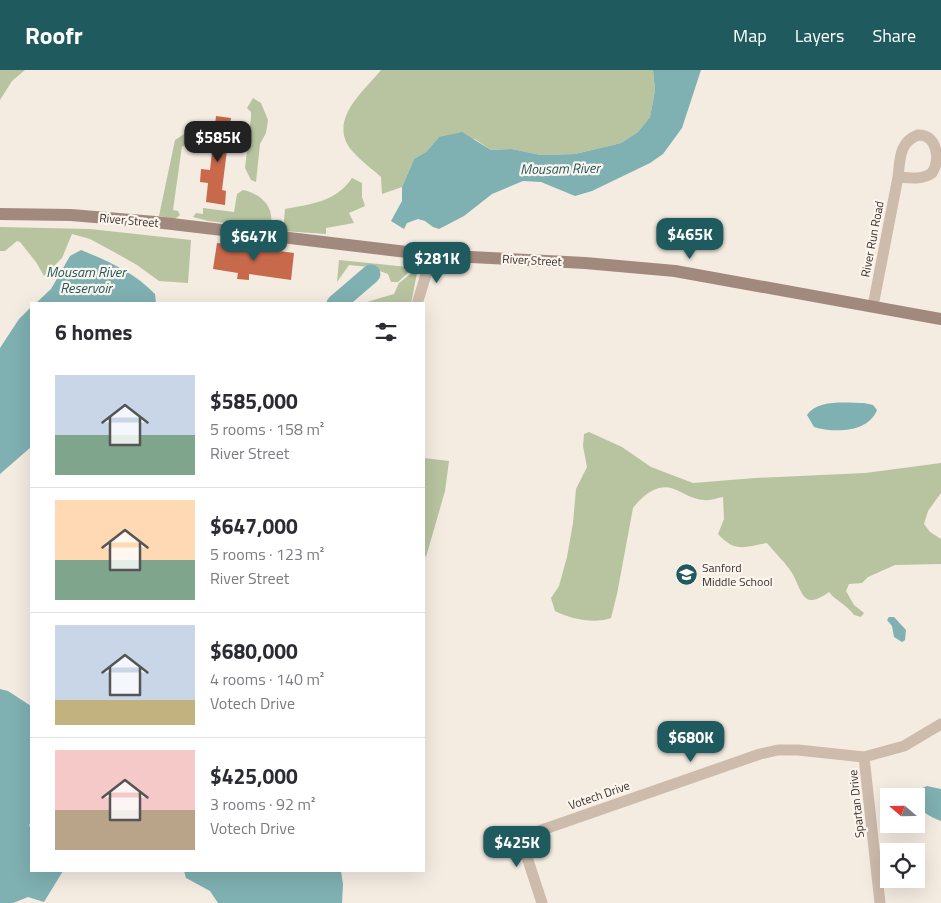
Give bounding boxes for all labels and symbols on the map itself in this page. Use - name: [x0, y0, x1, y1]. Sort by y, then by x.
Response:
- pin: $585K: [183, 121, 253, 163]
- water label: Mousam River: [520, 157, 602, 179]
- street label: River Run Road: [855, 199, 889, 279]
- street label: River Street: [99, 208, 160, 232]
- pin: $465K: [655, 218, 725, 260]
- pin: $647K: [219, 220, 289, 262]
- pin: $281K: [402, 242, 472, 284]
- street label: River Street: [502, 249, 563, 271]
- water label: Mousam River Reservoir: [46, 261, 127, 298]
- place label: Sanford Middle School: [702, 558, 773, 591]
- school or university icon: Sanford Middle School: [674, 562, 698, 586]
- pin: $680K: [656, 720, 726, 763]
- street label: Spartan Drive: [843, 769, 869, 839]
- street label: Votech Drive: [566, 776, 632, 814]
- north arrow: [880, 788, 925, 832]
- pin: $425K: [482, 826, 552, 868]

